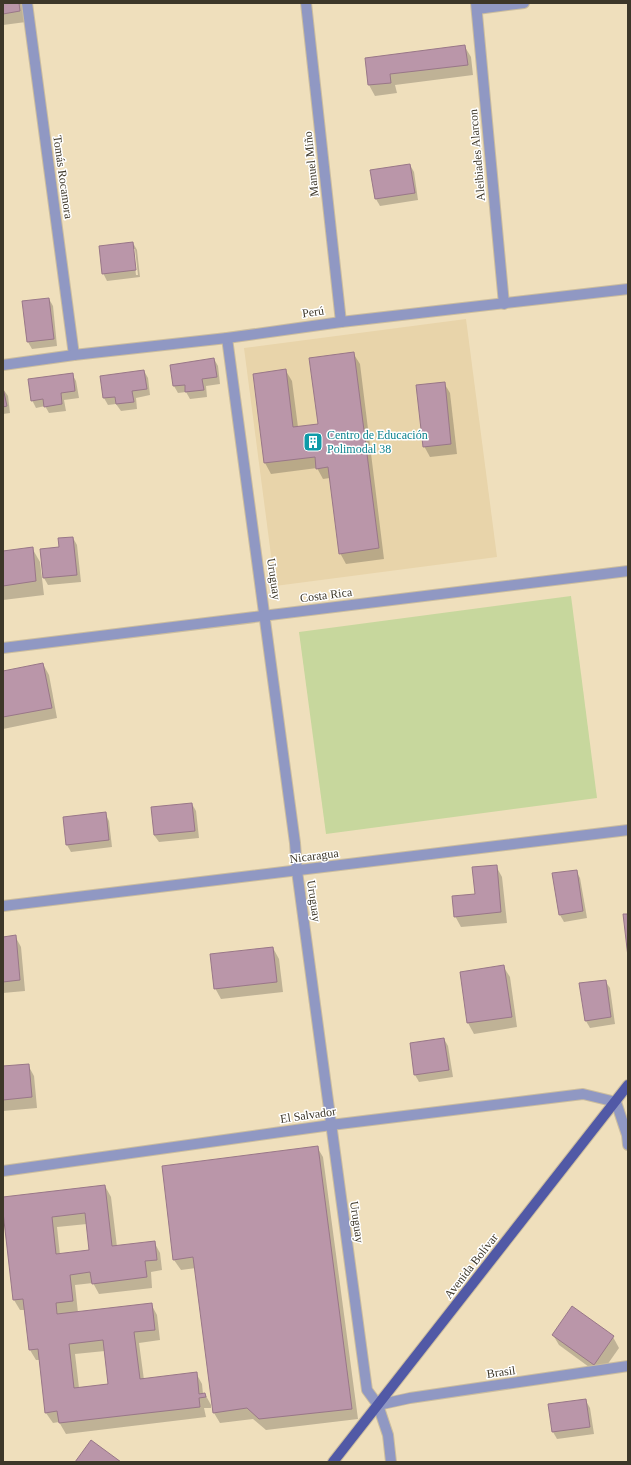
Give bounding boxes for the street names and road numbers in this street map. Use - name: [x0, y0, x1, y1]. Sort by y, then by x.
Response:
- street label: Aleibiades Alarcon: [466, 108, 488, 202]
- street label: Manuel Miño: [301, 131, 321, 197]
- street label: Tomás Rocamora: [50, 134, 76, 220]
- street label: Perú: [301, 304, 325, 320]
- street label: Uruguay: [264, 557, 284, 601]
- street label: Costa Rica: [299, 585, 353, 605]
- street label: Nicaragua: [289, 846, 340, 866]
- street label: Uruguay: [304, 879, 324, 923]
- street label: El Salvador: [279, 1104, 337, 1126]
- street label: Uruguay: [347, 1200, 367, 1244]
- street label: Avenida Bolívar: [441, 1231, 501, 1301]
- street label: Brasil: [486, 1363, 517, 1381]

